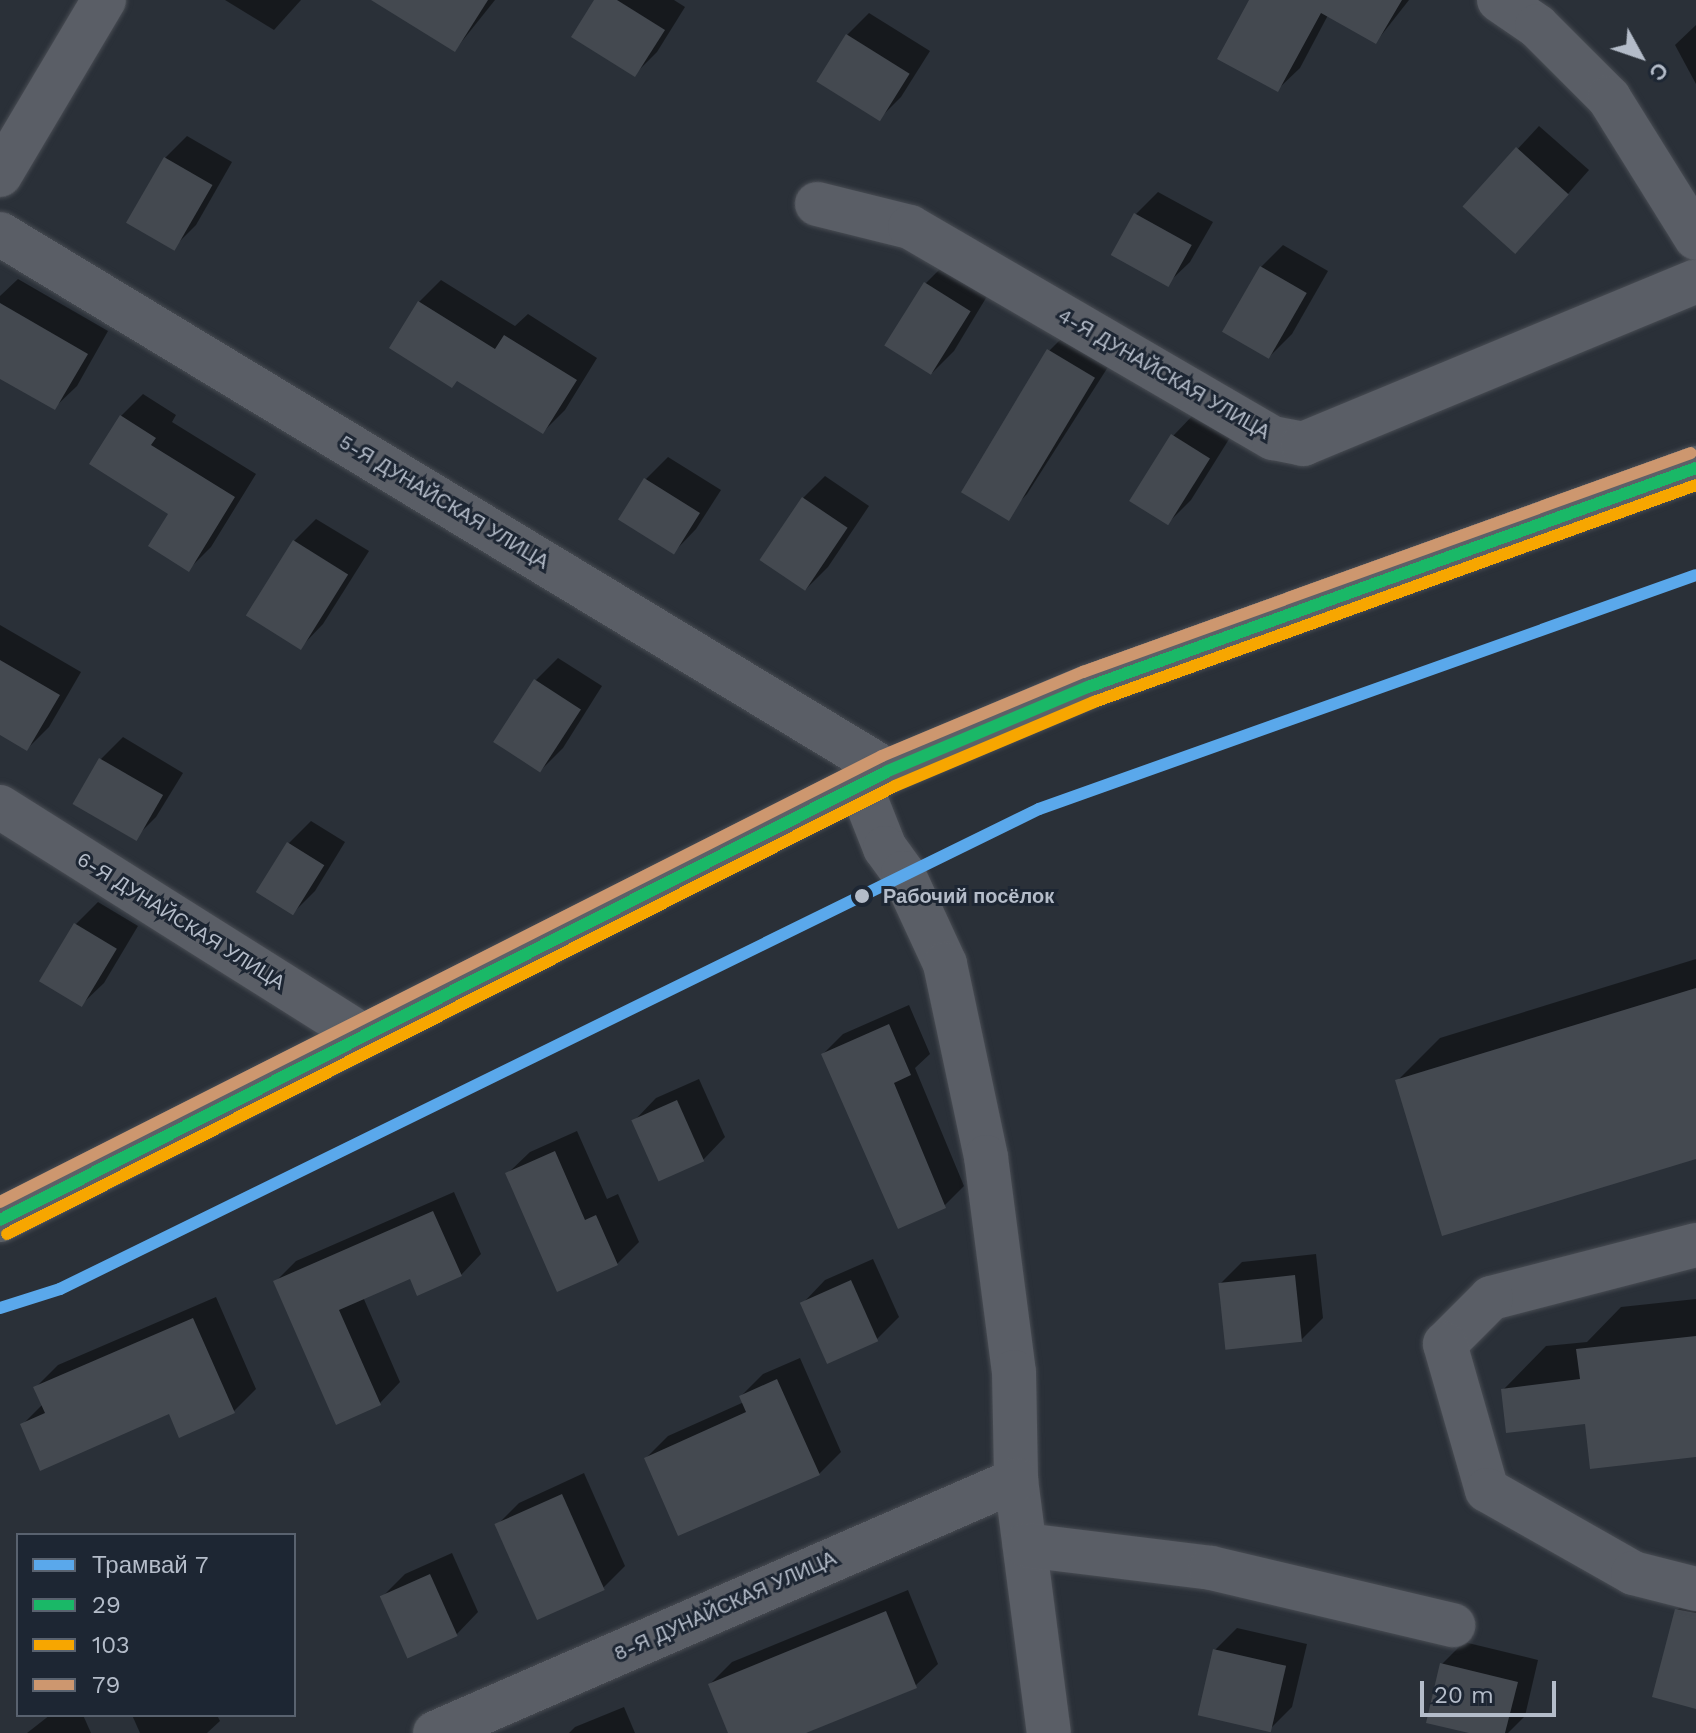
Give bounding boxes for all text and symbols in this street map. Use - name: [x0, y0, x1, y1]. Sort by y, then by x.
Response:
- north arrow: [1600, 16, 1680, 96]
- text: С: [1644, 58, 1673, 86]
- street label: 4-Я ДУНАЙСКАЯ УЛИЦА: [1054, 303, 1274, 445]
- street label: 5-Я ДУНАЙСКАЯ УЛИЦА: [335, 430, 553, 574]
- street label: 6-Я ДУНАЙСКАЯ УЛИЦА: [73, 847, 289, 995]
- marker: Рабочий посёлок: [848, 882, 876, 910]
- place label: Рабочий посёлок: [883, 884, 1054, 908]
- legend: [16, 1533, 296, 1717]
- street label: 8-Я ДУНАЙСКАЯ УЛИЦА: [610, 1546, 840, 1666]
- text: Трамвай 7: [92, 1551, 208, 1579]
- text: 29: [92, 1591, 121, 1619]
- text: 103: [92, 1631, 130, 1659]
- scale bar: [1424, 1665, 1560, 1715]
- text: 79: [92, 1671, 120, 1699]
- text: 20 m: [1434, 1681, 1494, 1709]

